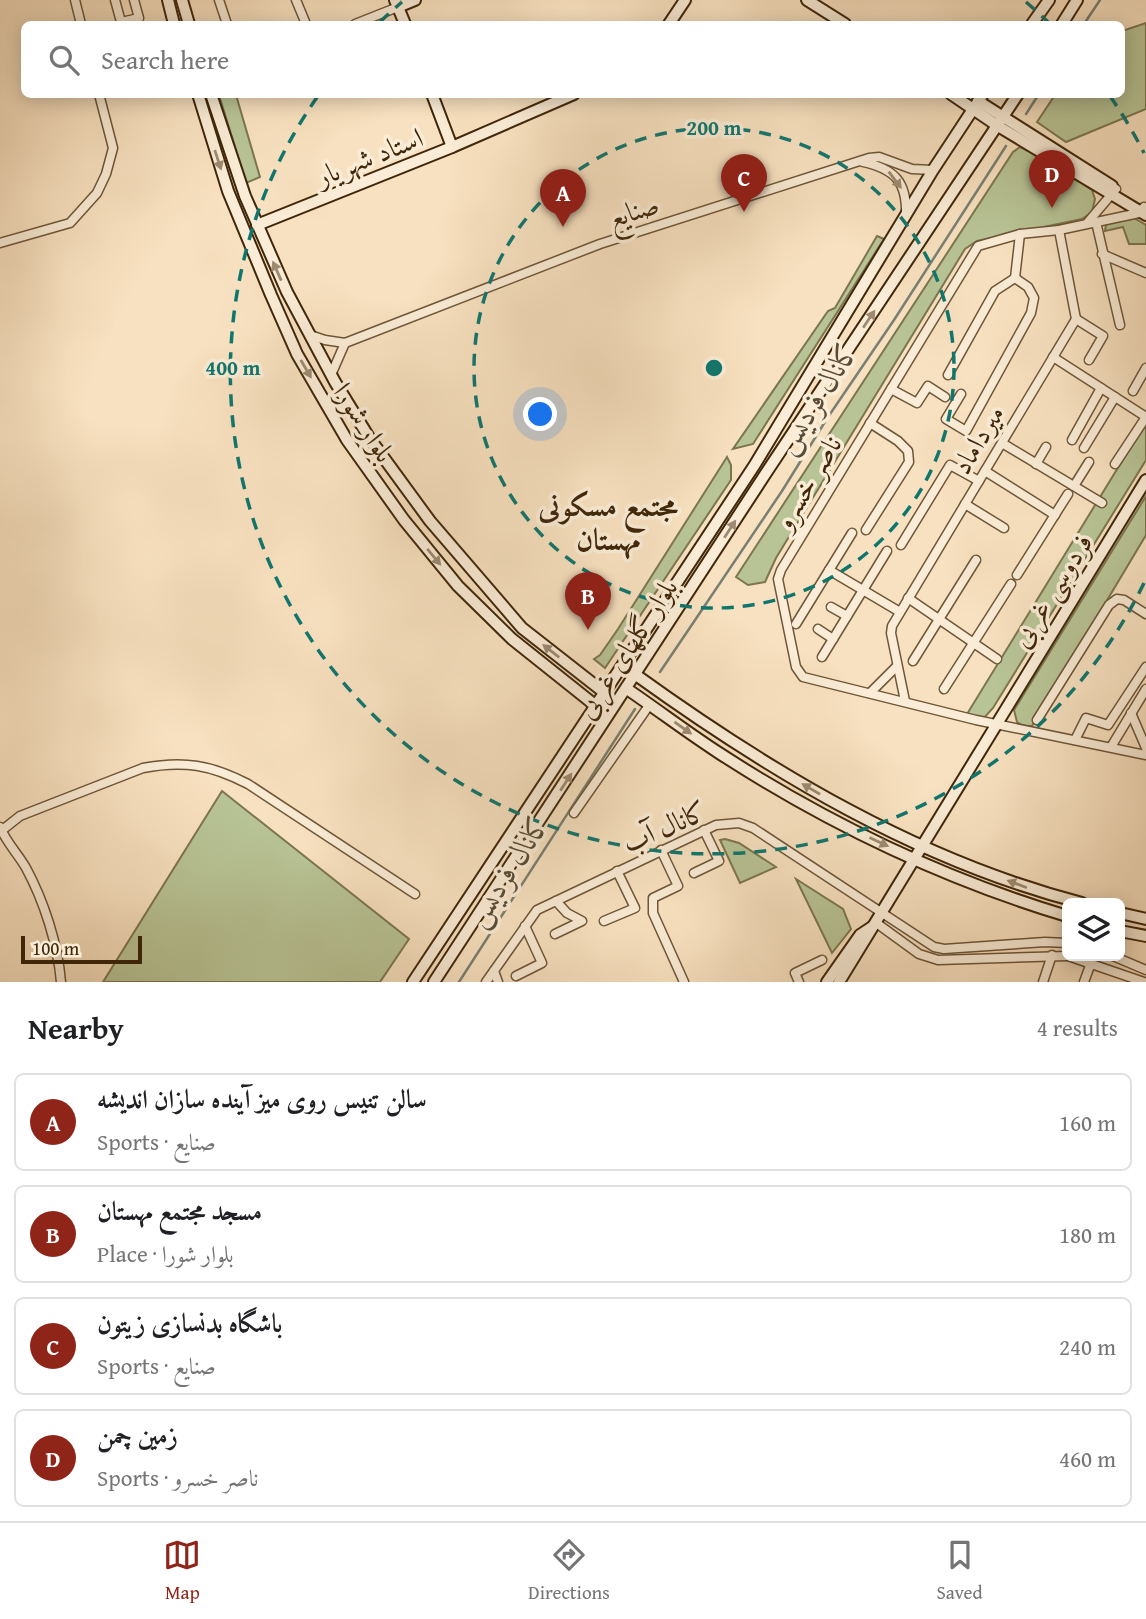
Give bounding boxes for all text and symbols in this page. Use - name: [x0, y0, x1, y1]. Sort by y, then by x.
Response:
- search box: [21, 21, 1125, 98]
- text: Search here: [101, 40, 229, 79]
- icon: search: [45, 41, 83, 79]
- text: 200 m: [686, 112, 742, 143]
- street label: استاد شهریار: [306, 116, 429, 197]
- one-way arrow: [213, 149, 224, 170]
- pin: D: [1029, 150, 1075, 208]
- pin: C: [721, 154, 767, 212]
- pin: A: [540, 169, 586, 227]
- one-way arrow: [888, 170, 903, 188]
- street label: صنایع: [602, 182, 666, 243]
- one-way arrow: [271, 260, 282, 281]
- one-way arrow: [862, 310, 876, 328]
- water label: کانال فردیس: [763, 331, 869, 463]
- text: 400 m: [205, 352, 261, 383]
- centre of rings: [702, 356, 726, 380]
- one-way arrow: [300, 360, 312, 379]
- street label: بلوار شورا: [324, 374, 406, 470]
- street label: میرداماد: [940, 396, 1014, 482]
- your location: [523, 397, 557, 431]
- street label: ناصر خسرو: [761, 427, 851, 540]
- district label: مجتمع مسکونی مهستان: [537, 483, 679, 561]
- one-way arrow: [723, 519, 736, 539]
- street label: فردوسی غربی: [1000, 525, 1102, 655]
- one-way arrow: [426, 548, 441, 565]
- street label: بلوار گلهای غربی: [565, 569, 687, 727]
- pin: B: [565, 572, 611, 630]
- one-way arrow: [543, 643, 561, 658]
- one-way arrow: [674, 721, 692, 735]
- one-way arrow: [560, 772, 573, 792]
- one-way arrow: [801, 783, 820, 795]
- street label: کانال آب: [615, 790, 713, 862]
- water label: کانال فردیس: [454, 804, 560, 936]
- one-way arrow: [869, 837, 889, 848]
- one-way arrow: [1006, 878, 1027, 889]
- map controls: [1062, 898, 1125, 961]
- button: layers: [1062, 898, 1125, 961]
- scale bar: [21, 933, 142, 965]
- text: 100 m: [32, 934, 79, 962]
- text: Nearby: [28, 1006, 124, 1050]
- text: 4 results: [1037, 1011, 1118, 1044]
- text: سالن تنیس روی میز آینده سازان اندیشه: [97, 1079, 427, 1118]
- text: A: [46, 1106, 60, 1139]
- text: 160 m: [1059, 1106, 1116, 1139]
- text: Sports · صنایع: [97, 1125, 216, 1158]
- text: مسجد مجتمع مهستان: [97, 1191, 262, 1230]
- text: B: [46, 1218, 60, 1251]
- text: 180 m: [1059, 1218, 1116, 1251]
- text: Place · بلوار شورا: [97, 1237, 234, 1270]
- text: باشگاه بدنسازی زیتون: [97, 1303, 282, 1342]
- text: C: [46, 1330, 60, 1363]
- text: 240 m: [1059, 1330, 1116, 1363]
- text: Sports · صنایع: [97, 1349, 216, 1382]
- text: زمین چمن: [97, 1415, 178, 1454]
- text: D: [46, 1442, 60, 1475]
- text: 460 m: [1059, 1442, 1116, 1475]
- text: Sports · ناصر خسرو: [97, 1461, 258, 1494]
- tab: Map: [163, 1536, 201, 1606]
- tab: Directions: [528, 1536, 610, 1606]
- tab: Saved: [937, 1536, 983, 1606]

